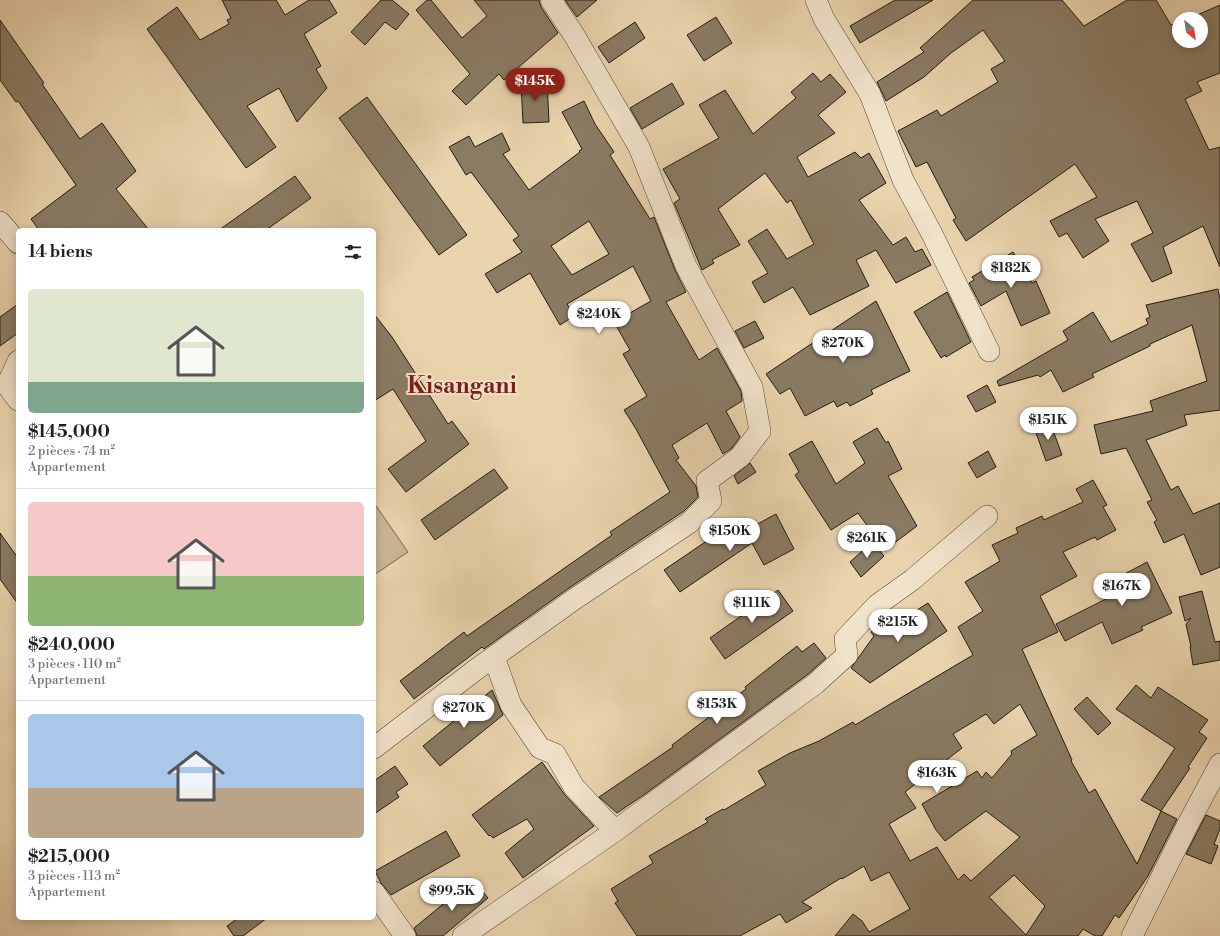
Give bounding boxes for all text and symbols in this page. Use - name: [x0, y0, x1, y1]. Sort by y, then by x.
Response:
- north arrow: [1172, 12, 1208, 48]
- map controls: [1172, 12, 1208, 48]
- pin: $145K: [507, 68, 563, 102]
- text: $145K: [515, 73, 555, 89]
- text: 14 biens: [28, 241, 93, 263]
- icon: filters: [342, 241, 364, 263]
- pin: $182K: [983, 255, 1039, 289]
- text: $182K: [991, 260, 1031, 276]
- pin: $240K: [571, 301, 627, 335]
- text: $240K: [577, 306, 621, 322]
- icon: home: [160, 315, 232, 387]
- pin: $270K: [815, 330, 871, 364]
- text: $270K: [822, 335, 865, 351]
- district label: Kisangani: [407, 372, 517, 400]
- pin: $151K: [1020, 407, 1076, 441]
- text: $151K: [1029, 412, 1067, 428]
- text: $145,000: [28, 421, 110, 443]
- text: 2 pièces · 74 m²: [28, 443, 115, 459]
- text: Appartement: [28, 459, 106, 475]
- pin: $150K: [702, 518, 758, 552]
- text: $150K: [709, 523, 751, 539]
- pin: $261K: [839, 525, 895, 559]
- icon: home: [160, 528, 232, 600]
- text: $261K: [847, 530, 887, 546]
- pin: $167K: [1094, 573, 1150, 607]
- text: $167K: [1102, 578, 1142, 594]
- pin: $111K: [724, 590, 780, 624]
- text: $111K: [733, 595, 771, 611]
- pin: $215K: [870, 609, 926, 643]
- text: $215K: [878, 614, 918, 630]
- text: $240,000: [28, 634, 115, 656]
- text: 3 pièces · 110 m²: [28, 656, 121, 672]
- text: Appartement: [28, 672, 106, 688]
- pin: $153K: [689, 691, 745, 725]
- pin: $270K: [436, 695, 492, 729]
- text: $153K: [697, 696, 737, 712]
- text: $270K: [443, 700, 486, 716]
- icon: home: [160, 740, 232, 812]
- pin: $163K: [909, 760, 965, 794]
- text: $163K: [917, 765, 957, 781]
- text: $215,000: [28, 846, 110, 868]
- text: 3 pièces · 113 m²: [28, 868, 120, 884]
- pin: $99.5K: [419, 878, 485, 912]
- text: $99.5K: [429, 883, 475, 899]
- text: Appartement: [28, 884, 106, 900]

